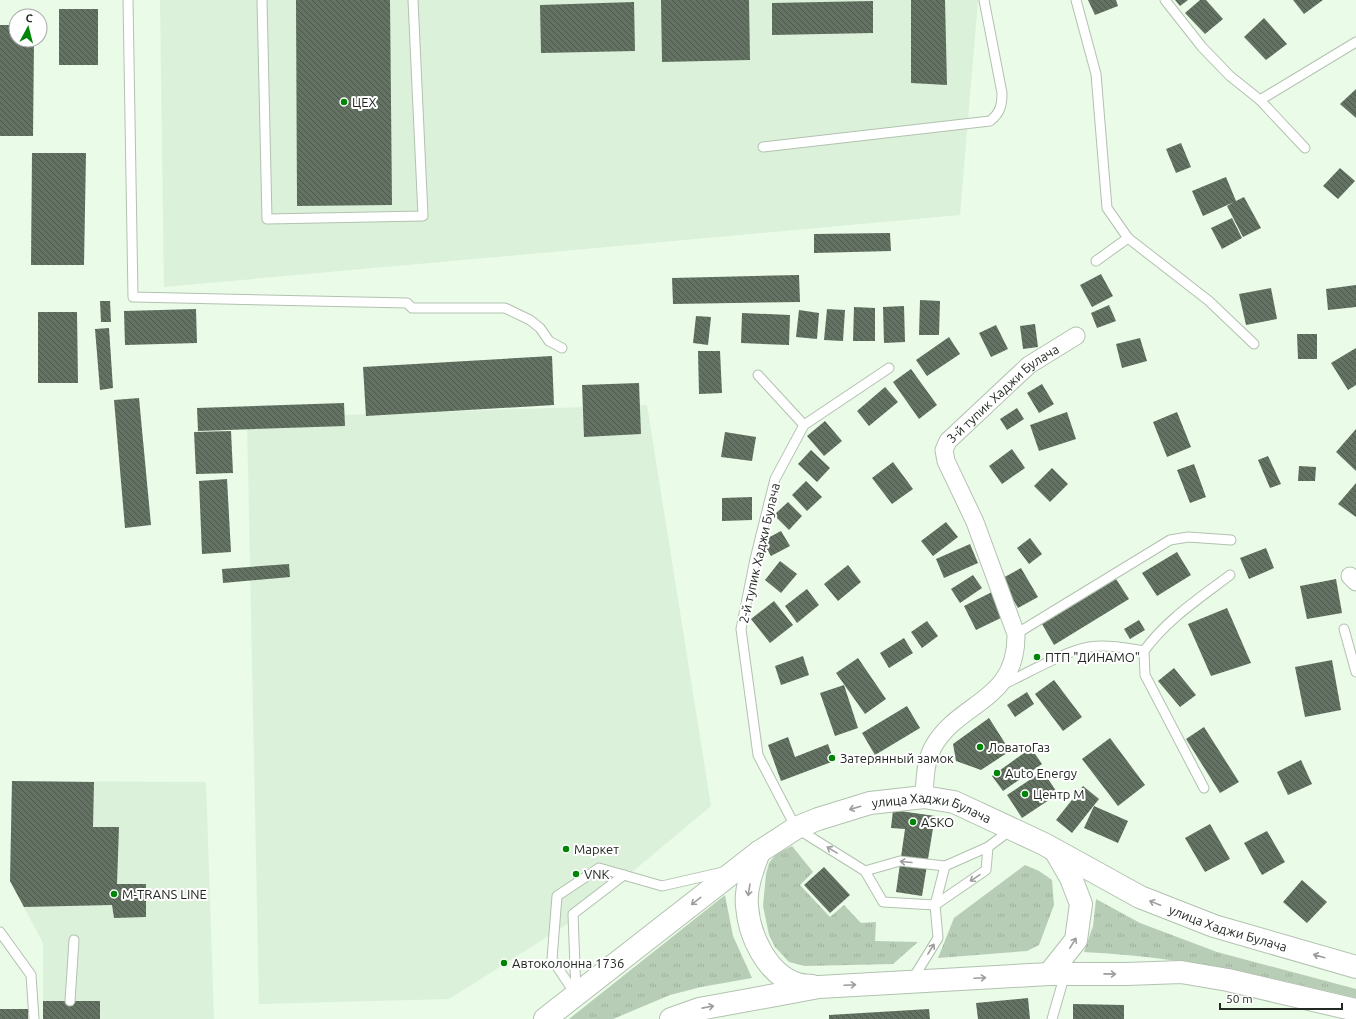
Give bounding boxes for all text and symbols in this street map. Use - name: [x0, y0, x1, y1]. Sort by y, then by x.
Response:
- north arrow: [8, 8, 48, 48]
- text: С: [25, 12, 33, 24]
- place label: ЦЕХ: [352, 95, 376, 109]
- marker: ЦЕХ: [339, 97, 349, 107]
- street label: 3-й тупик Хаджи Булача: [944, 341, 1061, 446]
- street label: 2-й тупик Хаджи Булача: [736, 481, 782, 625]
- place label: ПТП "ДИНАМО": [1045, 650, 1140, 664]
- marker: ПТП "ДИНАМО": [1032, 652, 1042, 662]
- place label: ЛоватоГаз: [988, 740, 1050, 754]
- marker: ЛоватоГаз: [975, 742, 985, 752]
- place label: Затерянный замок: [840, 751, 954, 765]
- marker: Затерянный замок: [827, 753, 837, 763]
- place label: Auto Energy: [1005, 766, 1077, 780]
- marker: Auto Energy: [992, 768, 1002, 778]
- place label: Центр М: [1033, 787, 1085, 801]
- marker: Центр М: [1020, 789, 1030, 799]
- street label: улица Хаджи Булача: [871, 790, 993, 825]
- one-way arrow: [848, 805, 861, 812]
- place label: ASKO: [921, 815, 954, 829]
- marker: ASKO: [908, 817, 918, 827]
- place label: Маркет: [574, 842, 619, 856]
- marker: Маркет: [561, 844, 571, 854]
- one-way arrow: [827, 846, 838, 854]
- one-way arrow: [900, 858, 913, 865]
- place label: VNK: [584, 867, 610, 881]
- marker: VNK: [571, 869, 581, 879]
- one-way arrow: [970, 874, 981, 882]
- one-way arrow: [745, 883, 753, 896]
- place label: М-TRANS LINE: [122, 887, 207, 901]
- marker: М-TRANS LINE: [109, 889, 119, 899]
- one-way arrow: [690, 896, 701, 905]
- one-way arrow: [1150, 899, 1162, 906]
- street label: улица Хаджи Булача: [1167, 902, 1289, 954]
- one-way arrow: [1069, 938, 1077, 949]
- one-way arrow: [928, 943, 936, 955]
- one-way arrow: [1312, 952, 1325, 959]
- place label: Автоколонна 1736: [512, 956, 624, 970]
- marker: Автоколонна 1736: [499, 958, 509, 968]
- one-way arrow: [1103, 970, 1116, 978]
- one-way arrow: [973, 974, 986, 981]
- one-way arrow: [843, 981, 856, 989]
- scale bar: [1220, 985, 1342, 1011]
- text: 50 m: [1226, 992, 1253, 1005]
- one-way arrow: [701, 1003, 714, 1011]

